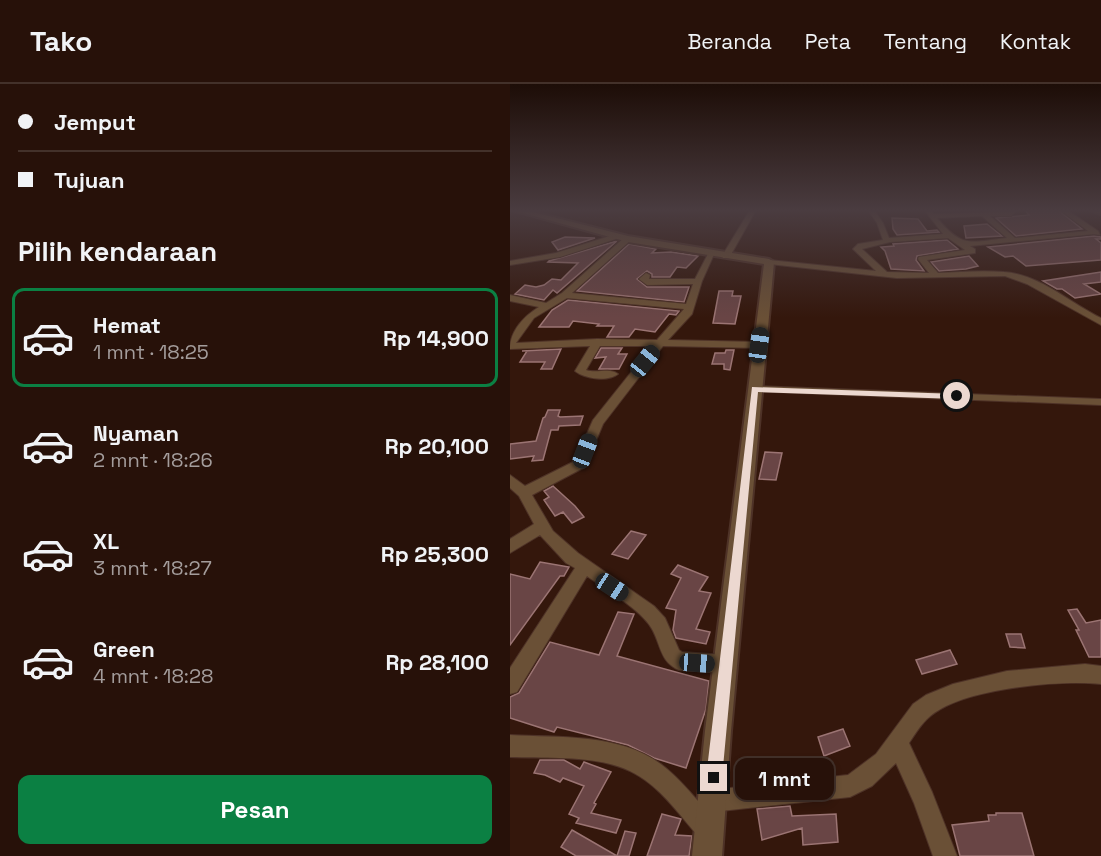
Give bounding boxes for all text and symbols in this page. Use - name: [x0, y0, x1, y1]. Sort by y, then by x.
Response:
- text: Tako: [30, 23, 92, 59]
- text: Beranda: [687, 28, 772, 55]
- text: Peta: [805, 28, 851, 55]
- text: Tentang: [884, 28, 967, 55]
- text: Kontak: [1000, 28, 1071, 55]
- text: Jemput: [54, 108, 136, 136]
- text: Tujuan: [54, 166, 125, 194]
- text: Pilih kendaraan: [18, 234, 217, 269]
- icon: car: [21, 311, 75, 365]
- text: Hemat: [93, 311, 161, 339]
- text: Rp 14,900: [383, 324, 489, 352]
- car: [748, 326, 770, 364]
- text: 1 mnt · 18:25: [93, 339, 209, 365]
- car: [627, 341, 663, 381]
- route start: [943, 382, 970, 409]
- icon: car: [21, 419, 75, 473]
- text: Nyaman: [93, 419, 179, 447]
- car: [570, 431, 600, 471]
- text: Rp 20,100: [385, 432, 489, 460]
- text: 2 mnt · 18:26: [93, 447, 213, 473]
- icon: car: [21, 527, 75, 581]
- text: XL: [93, 527, 119, 555]
- text: Rp 25,300: [381, 540, 489, 568]
- text: 3 mnt · 18:27: [93, 555, 212, 581]
- car: [592, 570, 632, 604]
- icon: car: [21, 635, 75, 689]
- text: Green: [93, 635, 155, 663]
- text: Rp 28,100: [385, 648, 489, 676]
- car: [678, 653, 716, 673]
- text: 4 mnt · 18:28: [93, 663, 213, 689]
- callout: 1 mnt: [735, 757, 834, 799]
- route end: [700, 764, 727, 791]
- text: 1 mnt: [758, 766, 811, 792]
- button: Pesan: [18, 775, 492, 844]

